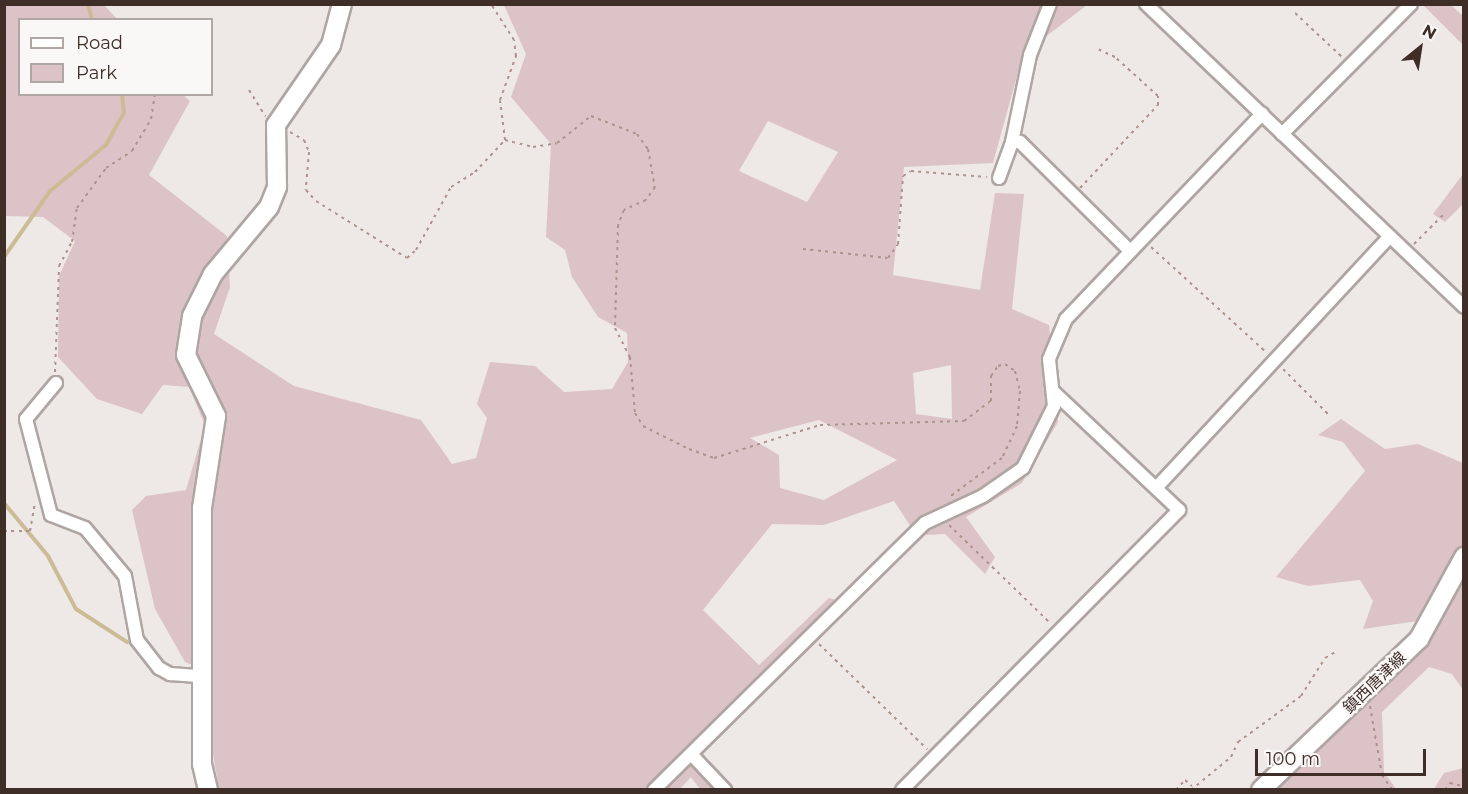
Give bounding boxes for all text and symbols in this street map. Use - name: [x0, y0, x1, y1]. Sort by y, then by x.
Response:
- legend: [18, 18, 213, 96]
- north arrow: [1390, 18, 1450, 78]
- text: N: [1419, 21, 1440, 43]
- text: Road: [76, 32, 123, 54]
- text: Park: [76, 62, 117, 84]
- street label: 鎮西唐津線: [1340, 648, 1410, 718]
- scale bar: [1258, 737, 1429, 775]
- text: 100 m: [1266, 748, 1320, 770]

